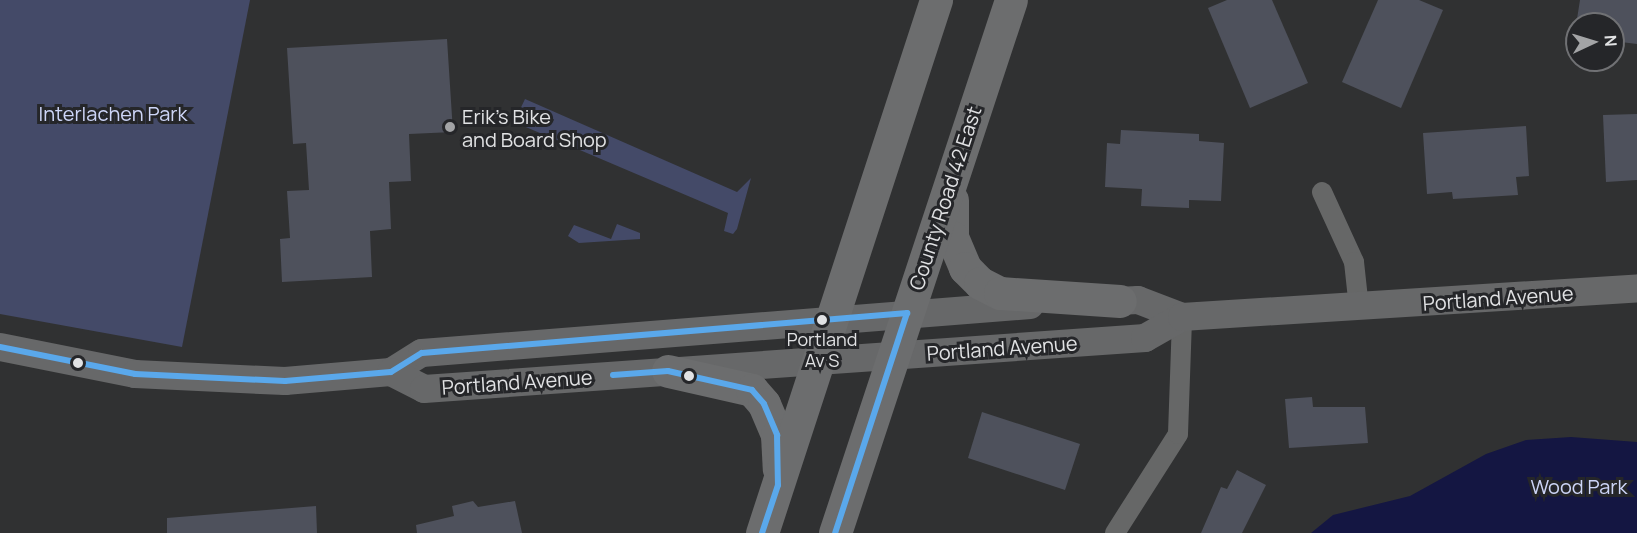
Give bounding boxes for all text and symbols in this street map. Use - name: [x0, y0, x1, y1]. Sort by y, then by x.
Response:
- north arrow: [1565, 12, 1625, 72]
- text: N: [1600, 34, 1622, 47]
- park label: Interlachen Park: [39, 101, 187, 125]
- street label: County Road 42 East: [904, 103, 986, 293]
- place label: Erik's Bike and Board Shop: [462, 104, 607, 151]
- marker: Erik's Bike and Board Shop: [443, 120, 457, 134]
- street label: Portland Avenue: [1422, 281, 1574, 315]
- marker: Portland Av S: [816, 314, 828, 326]
- place label: Portland Av S: [787, 329, 857, 372]
- street label: Portland Avenue: [926, 331, 1078, 365]
- unlabelled marker: [72, 357, 84, 369]
- street label: Portland Avenue: [441, 365, 593, 399]
- unlabelled marker: [683, 370, 695, 382]
- park label: Wood Park: [1531, 474, 1627, 498]

